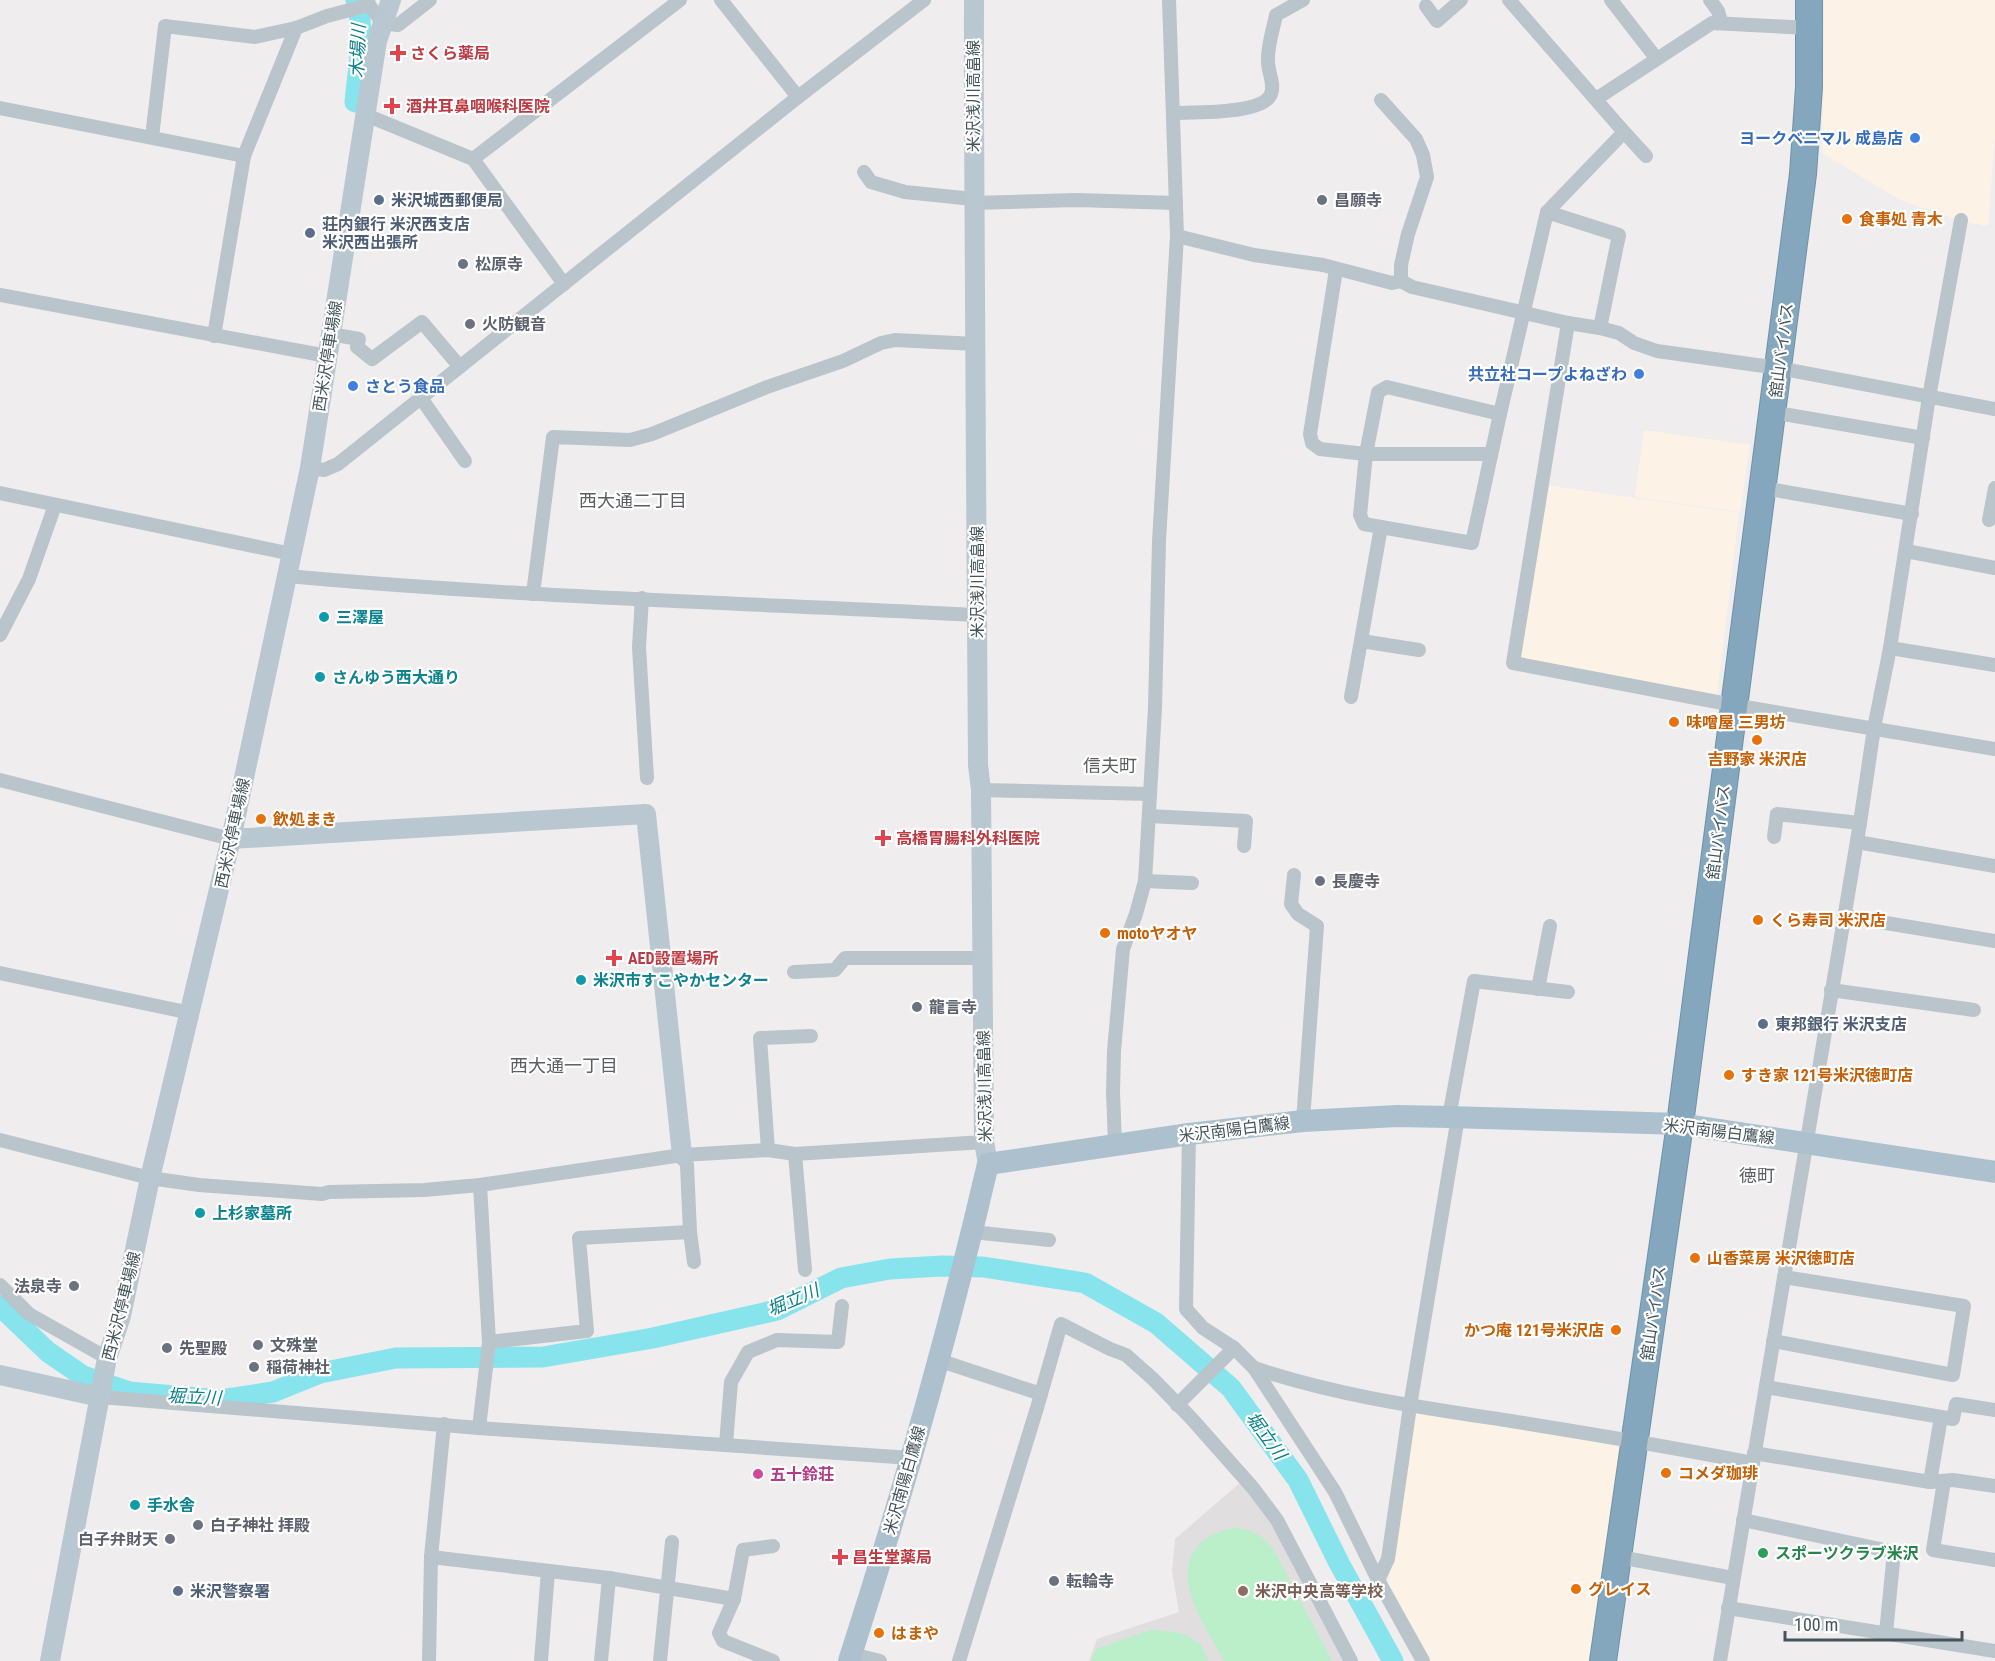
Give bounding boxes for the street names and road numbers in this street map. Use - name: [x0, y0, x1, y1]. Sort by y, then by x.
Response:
- street label: 米沢浅川高畠線: [964, 40, 983, 152]
- street label: 西米沢停車場線: [309, 299, 346, 413]
- street label: 舘山バイパス: [1766, 301, 1797, 399]
- street label: 米沢浅川高畠線: [968, 526, 987, 638]
- street label: 西米沢停車場線: [212, 776, 253, 890]
- street label: 舘山バイパス: [1703, 783, 1734, 881]
- street label: 米沢浅川高畠線: [974, 1030, 995, 1142]
- street label: 米沢南陽白鷹線: [1177, 1113, 1291, 1146]
- street label: 米沢南陽白鷹線: [1662, 1115, 1776, 1148]
- street label: 西米沢停車場線: [99, 1249, 144, 1363]
- street label: 舘山バイパス: [1637, 1264, 1670, 1362]
- street label: 米沢南陽白鷹線: [880, 1424, 929, 1537]

